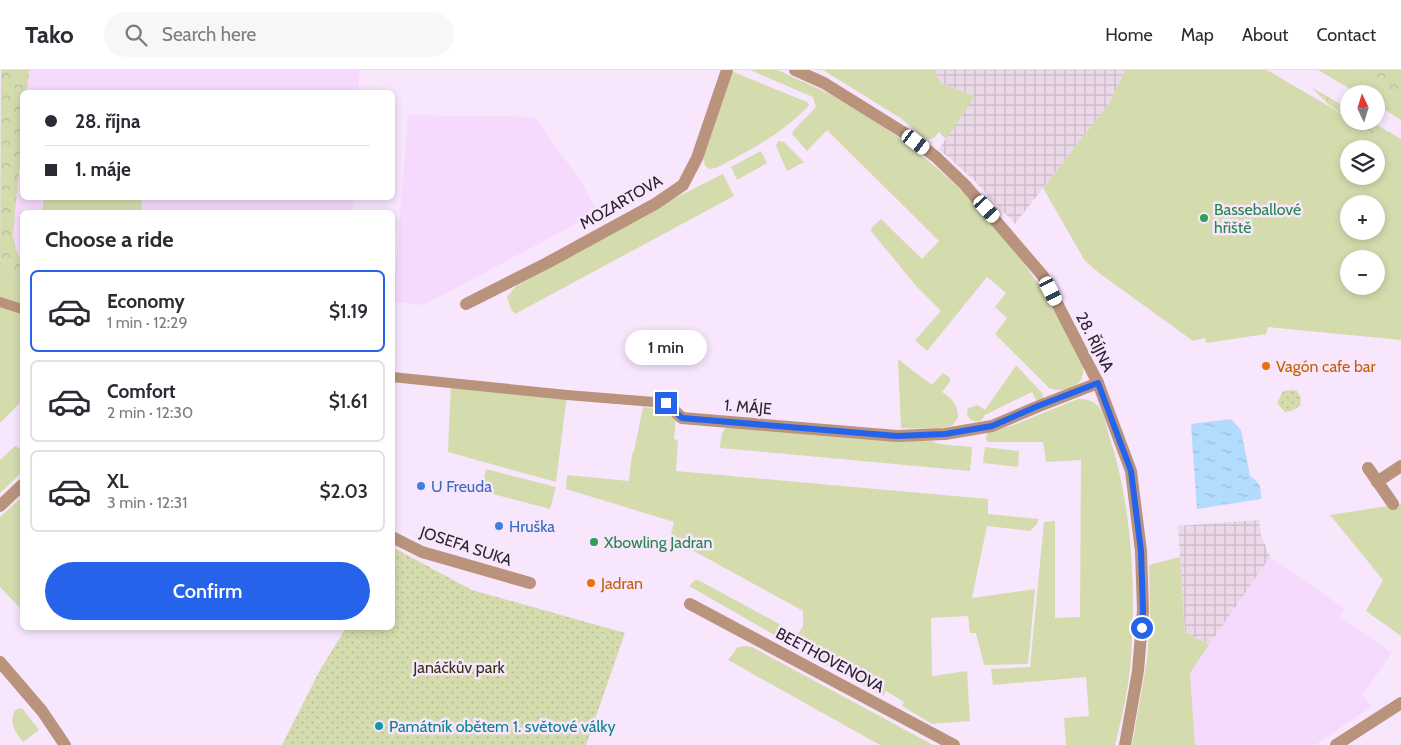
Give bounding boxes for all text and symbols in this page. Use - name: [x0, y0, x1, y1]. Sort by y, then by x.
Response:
- search box: [104, 12, 454, 57]
- text: Tako: [25, 20, 74, 49]
- icon: search: [122, 21, 150, 49]
- text: Search here: [162, 23, 256, 46]
- text: Home: [1105, 24, 1153, 46]
- text: Map: [1181, 24, 1214, 46]
- text: About: [1242, 24, 1288, 46]
- text: Contact: [1316, 24, 1376, 46]
- north arrow: [1340, 85, 1385, 130]
- map controls: [1340, 85, 1385, 295]
- text: 28. října: [75, 110, 140, 133]
- car: [899, 127, 932, 157]
- button: layers: [1340, 140, 1385, 185]
- text: 1. máje: [75, 158, 131, 181]
- street label: MOZARTOVA: [576, 171, 666, 233]
- car: [971, 193, 1002, 225]
- button: +: [1340, 195, 1385, 240]
- place label: Basseballové hřiště: [1214, 200, 1301, 237]
- marker: Basseballové hřiště: [1198, 212, 1210, 224]
- text: Choose a ride: [45, 226, 174, 253]
- button: −: [1340, 250, 1385, 295]
- car: [1037, 274, 1064, 308]
- icon: car: [47, 289, 92, 334]
- text: Economy: [107, 290, 185, 313]
- text: $1.19: [329, 300, 368, 323]
- street label: 28. ŘÍJNA: [1072, 309, 1118, 375]
- text: 1 min · 12:29: [107, 313, 188, 332]
- callout: 1 min: [625, 330, 707, 366]
- text: 1 min: [648, 338, 684, 357]
- place label: Vagón cafe bar: [1276, 357, 1376, 376]
- marker: Vagón cafe bar: [1260, 360, 1272, 372]
- icon: car: [47, 379, 92, 424]
- text: Comfort: [107, 380, 176, 403]
- text: $1.61: [329, 390, 368, 413]
- route end: [655, 392, 677, 414]
- street label: 1. MÁJE: [723, 395, 773, 419]
- text: 2 min · 12:30: [107, 403, 193, 422]
- icon: car: [47, 469, 92, 514]
- text: XL: [107, 470, 128, 493]
- place label: U Freuda: [431, 477, 492, 496]
- text: $2.03: [319, 480, 368, 503]
- marker: U Freuda: [415, 480, 427, 492]
- text: 3 min · 12:31: [107, 493, 187, 512]
- place label: Hruška: [509, 517, 555, 536]
- marker: Hruška: [493, 520, 505, 532]
- street label: JOSEFA SUKA: [417, 522, 514, 570]
- place label: Xbowling Jadran: [604, 533, 712, 552]
- marker: Xbowling Jadran: [588, 536, 600, 548]
- button: Confirm: [45, 562, 370, 620]
- place label: Jadran: [600, 574, 643, 593]
- marker: Jadran: [585, 577, 597, 589]
- route start: [1131, 617, 1153, 639]
- street label: BEETHOVENOVA: [773, 623, 888, 697]
- park label: Janáčkův park: [412, 658, 505, 677]
- place label: Památník obětem 1. světové války: [389, 717, 616, 736]
- marker: Památník obětem 1. světové války: [373, 720, 385, 732]

